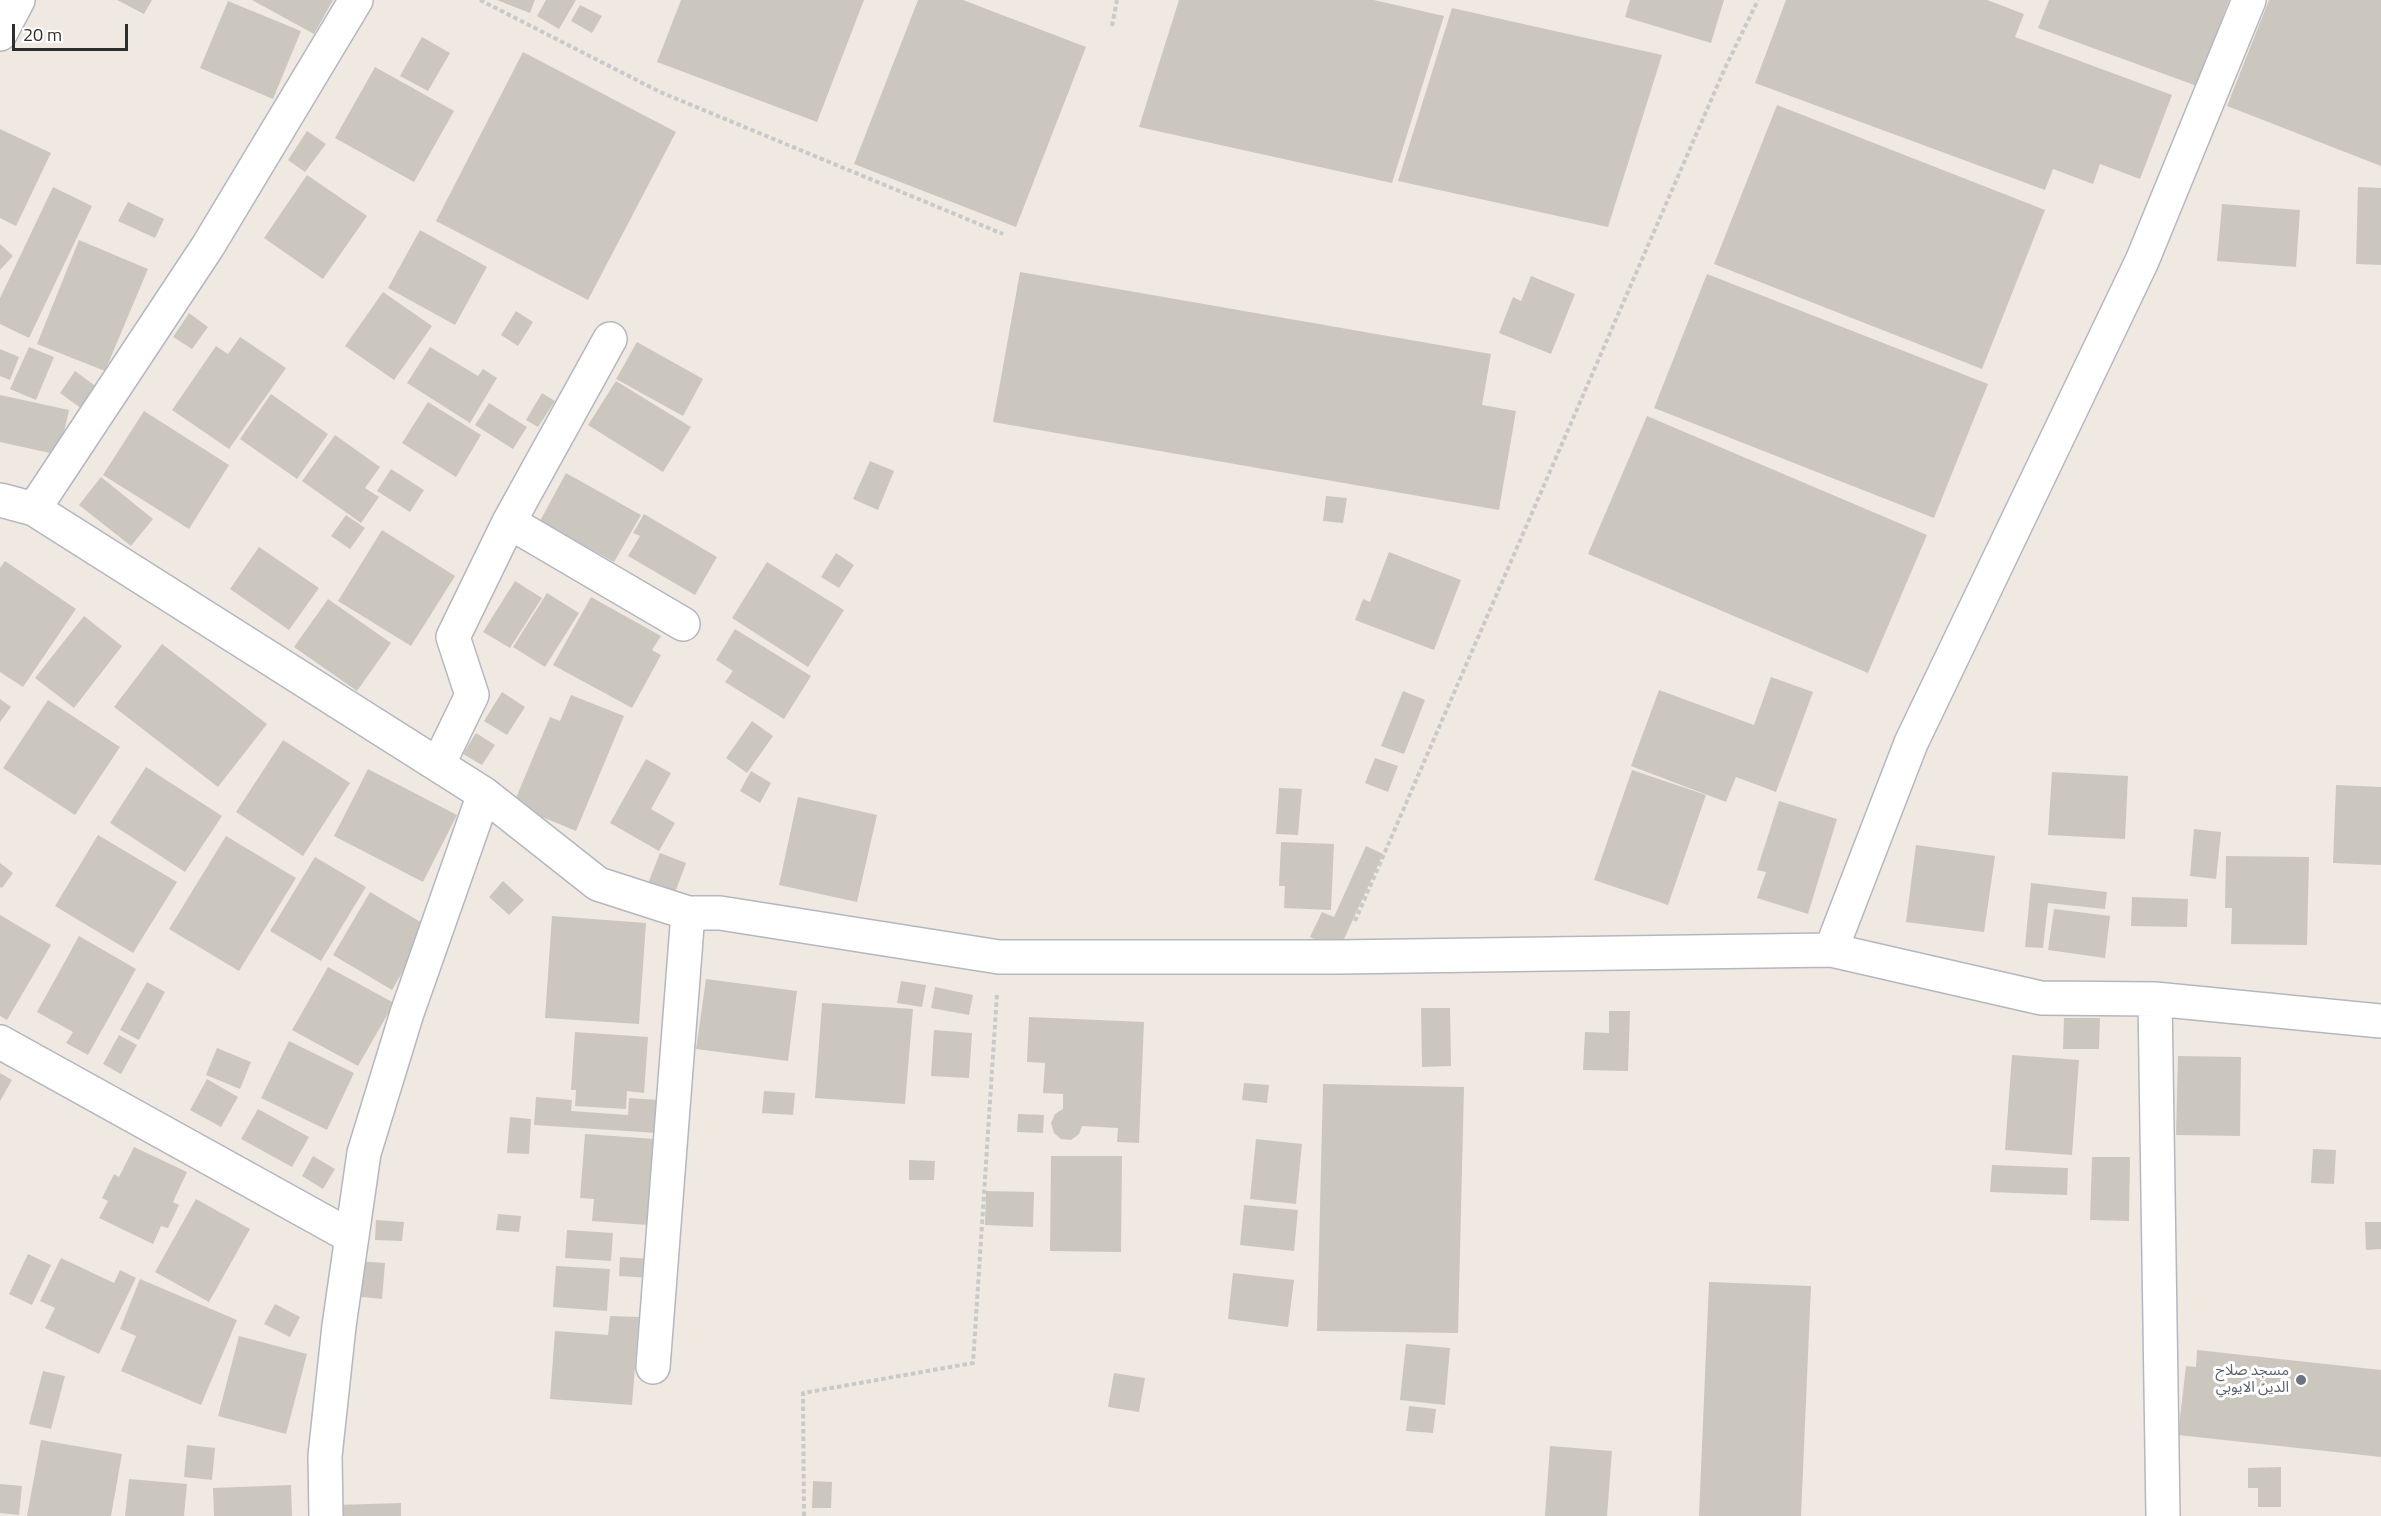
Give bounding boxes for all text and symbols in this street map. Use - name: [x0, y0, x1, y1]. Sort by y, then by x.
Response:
- scale bar: [15, 12, 130, 50]
- text: 20 m: [23, 21, 62, 48]
- place label: مسجد صلاح الدين الايوبي: [2215, 1362, 2289, 1397]
- marker: مسجد صلاح الدين الايوبي: [2294, 1373, 2308, 1387]

